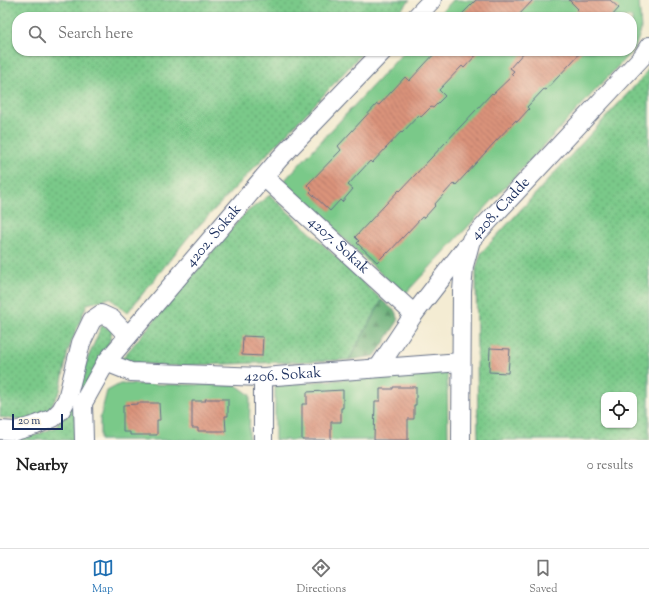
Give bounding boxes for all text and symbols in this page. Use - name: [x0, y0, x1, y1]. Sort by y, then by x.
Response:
- search box: [12, 12, 637, 56]
- icon: search: [26, 23, 48, 45]
- text: Search here: [58, 24, 133, 45]
- street label: 4208. Cadde: [466, 173, 535, 245]
- street label: 4202. Sokak: [181, 200, 247, 272]
- street label: 4207. Sokak: [303, 211, 374, 279]
- street label: 4206. Sokak: [244, 362, 322, 388]
- map controls: [601, 392, 637, 428]
- button: locate: [601, 392, 637, 428]
- scale bar: [12, 412, 63, 431]
- text: 20 m: [18, 413, 40, 429]
- text: Nearby: [16, 454, 68, 478]
- text: 0 results: [587, 457, 633, 475]
- tab: Map: [92, 557, 114, 597]
- tab: Directions: [297, 557, 346, 597]
- tab: Saved: [529, 557, 557, 597]

